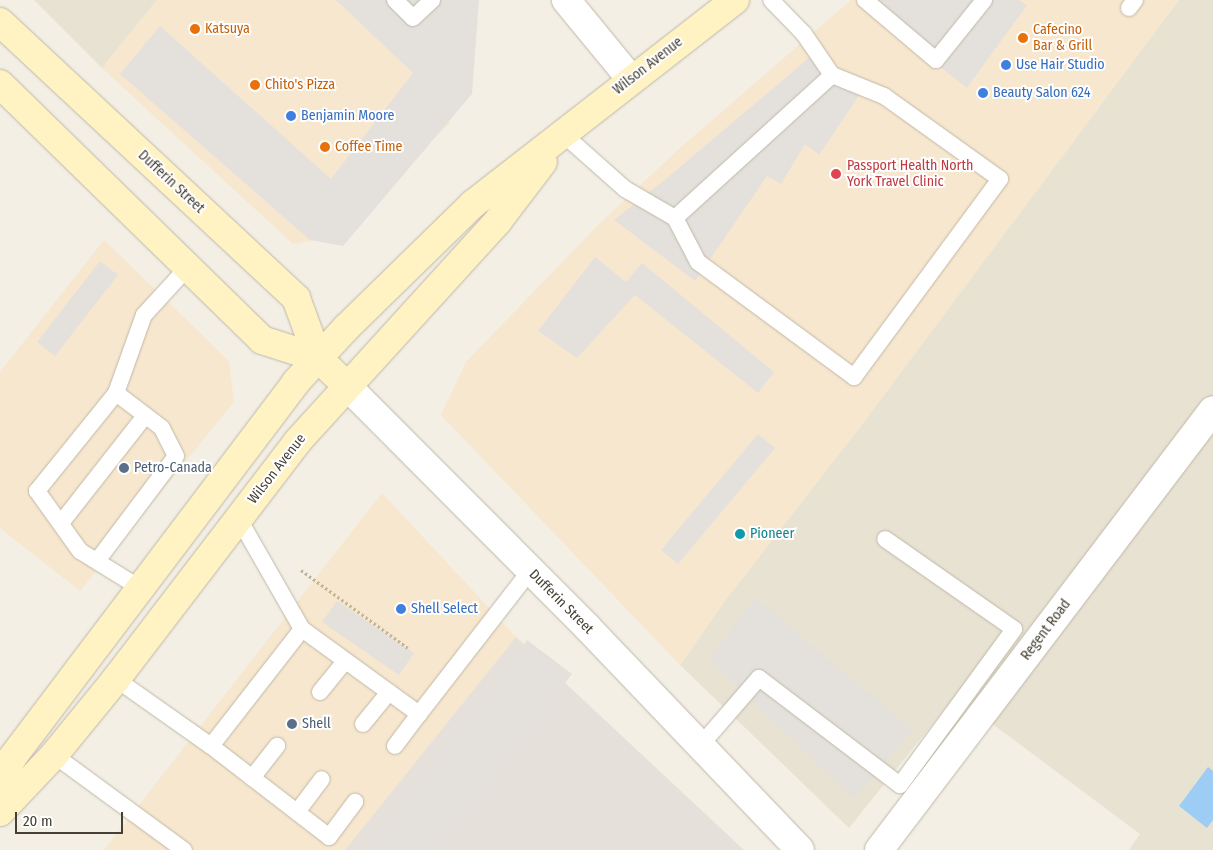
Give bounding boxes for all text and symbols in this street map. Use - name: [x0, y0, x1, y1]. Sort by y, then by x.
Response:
- place label: Katsuya: [205, 21, 250, 37]
- place label: Cafecino Bar & Grill: [1033, 22, 1092, 54]
- marker: Katsuya: [189, 23, 201, 35]
- marker: Cafecino Bar & Grill: [1017, 32, 1029, 44]
- street label: Wilson Avenue: [610, 34, 686, 98]
- place label: Use Hair Studio: [1016, 57, 1105, 73]
- marker: Use Hair Studio: [1000, 59, 1012, 71]
- place label: Chito's Pizza: [265, 77, 335, 93]
- marker: Chito's Pizza: [249, 79, 261, 91]
- place label: Beauty Salon 624: [993, 85, 1091, 101]
- marker: Beauty Salon 624: [977, 87, 989, 99]
- place label: Benjamin Moore: [301, 108, 394, 124]
- marker: Benjamin Moore: [285, 110, 297, 122]
- place label: Coffee Time: [335, 139, 402, 155]
- marker: Coffee Time: [319, 141, 331, 153]
- street label: Dufferin Street: [134, 147, 208, 217]
- place label: Passport Health North York Travel Clinic: [847, 158, 973, 190]
- marker: Passport Health North York Travel Clinic: [829, 167, 843, 181]
- street label: Wilson Avenue: [245, 431, 309, 507]
- place label: Petro-Canada: [134, 460, 212, 476]
- marker: Petro-Canada: [118, 462, 130, 474]
- place label: Pioneer: [750, 526, 794, 542]
- marker: Pioneer: [734, 528, 746, 540]
- street label: Dufferin Street: [525, 566, 597, 638]
- street label: Regent Road: [1018, 596, 1074, 664]
- place label: Shell Select: [411, 601, 478, 617]
- marker: Shell Select: [395, 603, 407, 615]
- place label: Shell: [302, 716, 331, 732]
- marker: Shell: [286, 718, 298, 730]
- scale bar: [18, 802, 125, 834]
- text: 20 m: [23, 812, 53, 830]

